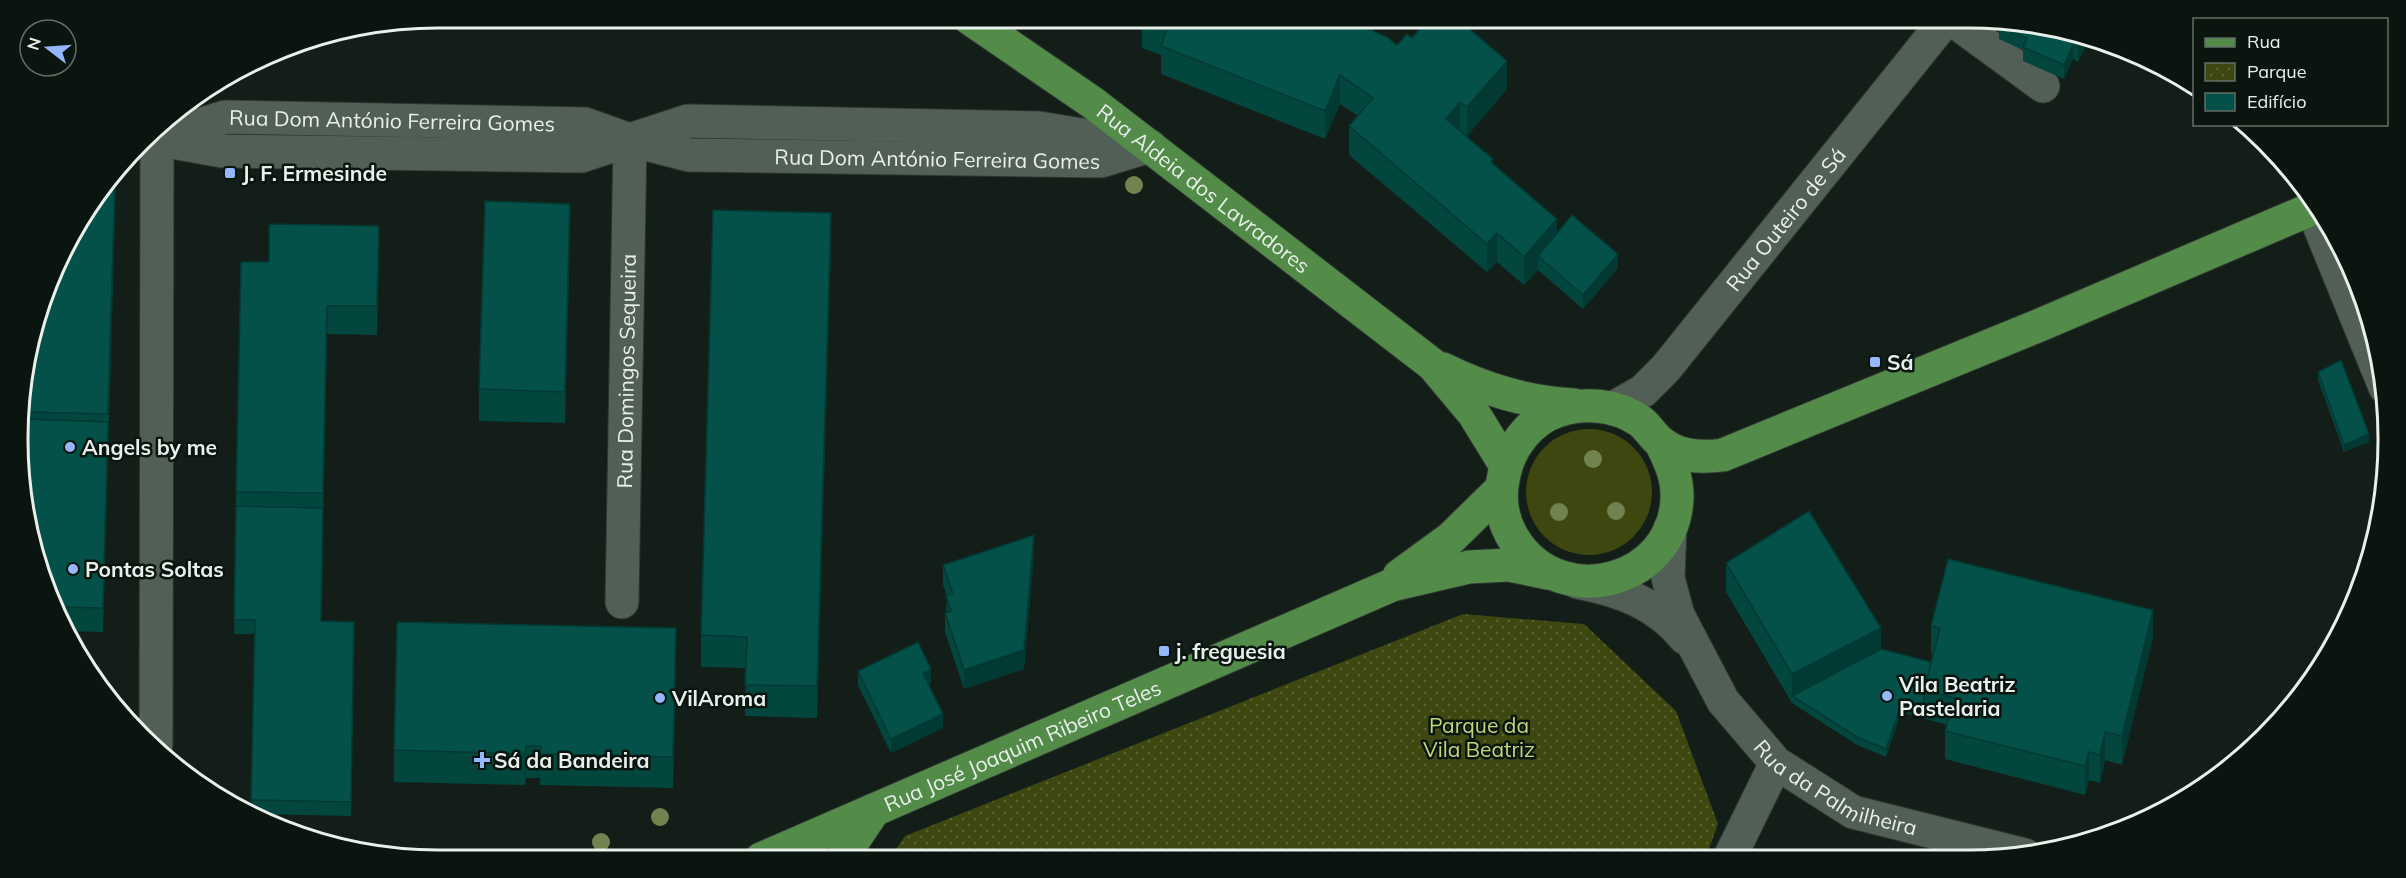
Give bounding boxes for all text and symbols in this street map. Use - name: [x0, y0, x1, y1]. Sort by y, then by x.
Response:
- north arrow: [18, 18, 78, 78]
- legend: [2193, 18, 2388, 126]
- text: Rua: [2247, 30, 2281, 53]
- text: N: [22, 35, 45, 52]
- text: Parque: [2247, 60, 2306, 83]
- text: Edifício: [2247, 90, 2306, 113]
- street label: Rua Aldeia dos Lavradores: [1092, 98, 1315, 279]
- street label: Rua Dom António Ferreira Gomes: [229, 104, 555, 136]
- street label: Rua Outeiro de Sá: [1720, 142, 1851, 296]
- street label: Rua Dom António Ferreira Gomes: [774, 143, 1101, 174]
- place label: J. F. Ermesinde: [242, 160, 387, 186]
- marker: J. F. Ermesinde: [223, 166, 237, 180]
- street label: Rua Domingos Sequeira: [611, 254, 641, 489]
- place label: Sá: [1887, 349, 1914, 375]
- marker: Sá: [1868, 355, 1882, 369]
- place label: Angels by me: [82, 434, 217, 460]
- marker: Angels by me: [63, 440, 77, 454]
- place label: Pontas Soltas: [85, 556, 224, 582]
- marker: Pontas Soltas: [66, 562, 80, 576]
- place label: j. freguesia: [1174, 638, 1286, 664]
- marker: j. freguesia: [1157, 644, 1171, 658]
- place label: Vila Beatriz Pastelaria: [1898, 671, 2016, 721]
- street label: Rua José Joaquim Ribeiro Teles: [880, 674, 1165, 817]
- place label: VilAroma: [671, 685, 766, 711]
- marker: Vila Beatriz Pastelaria: [1880, 689, 1894, 703]
- marker: VilAroma: [653, 691, 667, 705]
- park label: Parque da Vila Beatriz: [1423, 712, 1535, 762]
- street label: Rua da Palmilheira: [1749, 734, 1920, 841]
- place label: Sá da Bandeira: [494, 747, 649, 773]
- marker: Sá da Bandeira: [475, 753, 489, 767]

